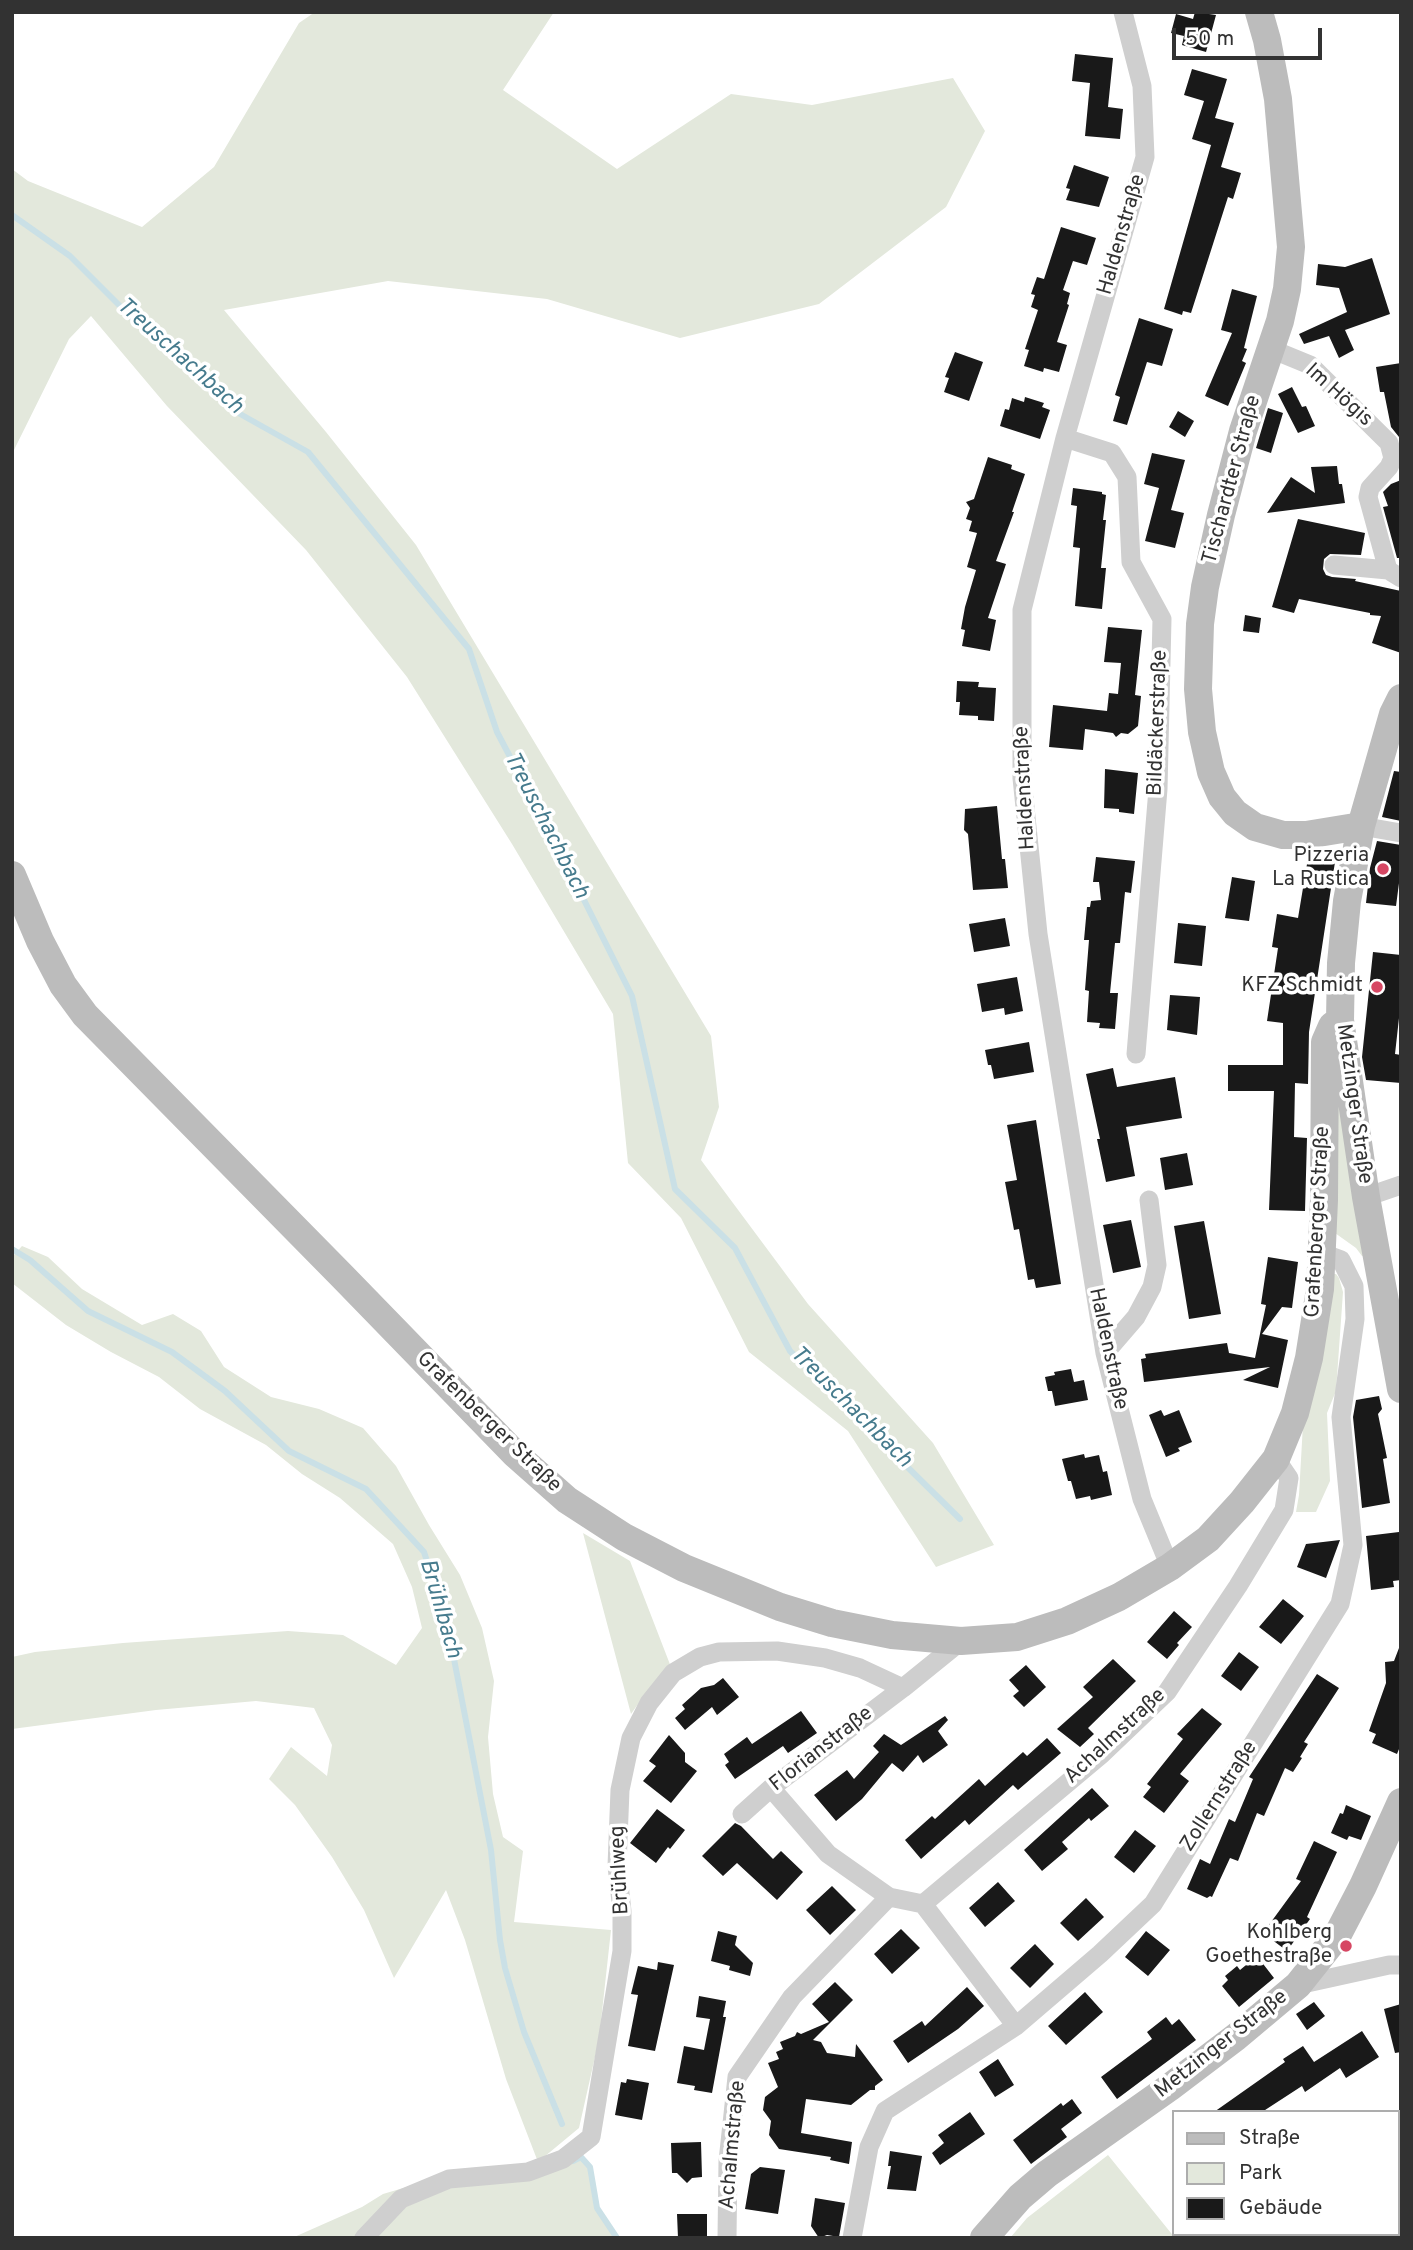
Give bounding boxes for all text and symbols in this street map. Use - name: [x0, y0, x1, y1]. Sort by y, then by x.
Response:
- scale bar: [1175, 14, 1326, 58]
- text: 50 m: [1185, 26, 1234, 53]
- street label: Haldenstraße: [1094, 172, 1152, 298]
- water label: Treuschachbach: [110, 293, 248, 421]
- street label: Im Högis: [1299, 359, 1377, 433]
- street label: Tischardter Straße: [1198, 393, 1268, 567]
- street label: Bildäckerstraße: [1144, 649, 1174, 797]
- street label: Haldenstraße: [1010, 725, 1042, 851]
- water label: Treuschachbach: [496, 748, 594, 904]
- place label: Pizzeria La Rustica: [1272, 844, 1369, 894]
- marker: Pizzeria La Rustica: [1375, 861, 1391, 877]
- place label: KFZ Schmidt: [1241, 974, 1363, 1000]
- marker: KFZ Schmidt: [1369, 979, 1385, 995]
- street label: Metzinger Straße: [1329, 1022, 1377, 1186]
- street label: Grafenberger Straße: [1301, 1126, 1337, 1318]
- street label: Haldenstraße: [1082, 1286, 1132, 1412]
- water label: Treuschachbach: [783, 1341, 917, 1475]
- street label: Grafenberger Straße: [410, 1347, 566, 1499]
- water label: Brühlbach: [412, 1556, 466, 1662]
- street label: Achalmstraße: [1060, 1684, 1172, 1790]
- street label: Florianstraße: [765, 1702, 879, 1798]
- street label: Zollernstraße: [1176, 1737, 1264, 1857]
- street label: Brühlweg: [606, 1825, 636, 1915]
- place label: Kohlberg Goethestraße: [1205, 1921, 1332, 1971]
- marker: Kohlberg Goethestraße: [1338, 1938, 1354, 1954]
- street label: Metzinger Straße: [1151, 1985, 1293, 2105]
- street label: Achalmstraße: [716, 2080, 752, 2210]
- legend: [1172, 2110, 1399, 2236]
- text: Straße: [1239, 2125, 1300, 2152]
- text: Park: [1239, 2160, 1282, 2187]
- text: Gebäude: [1239, 2195, 1322, 2222]

